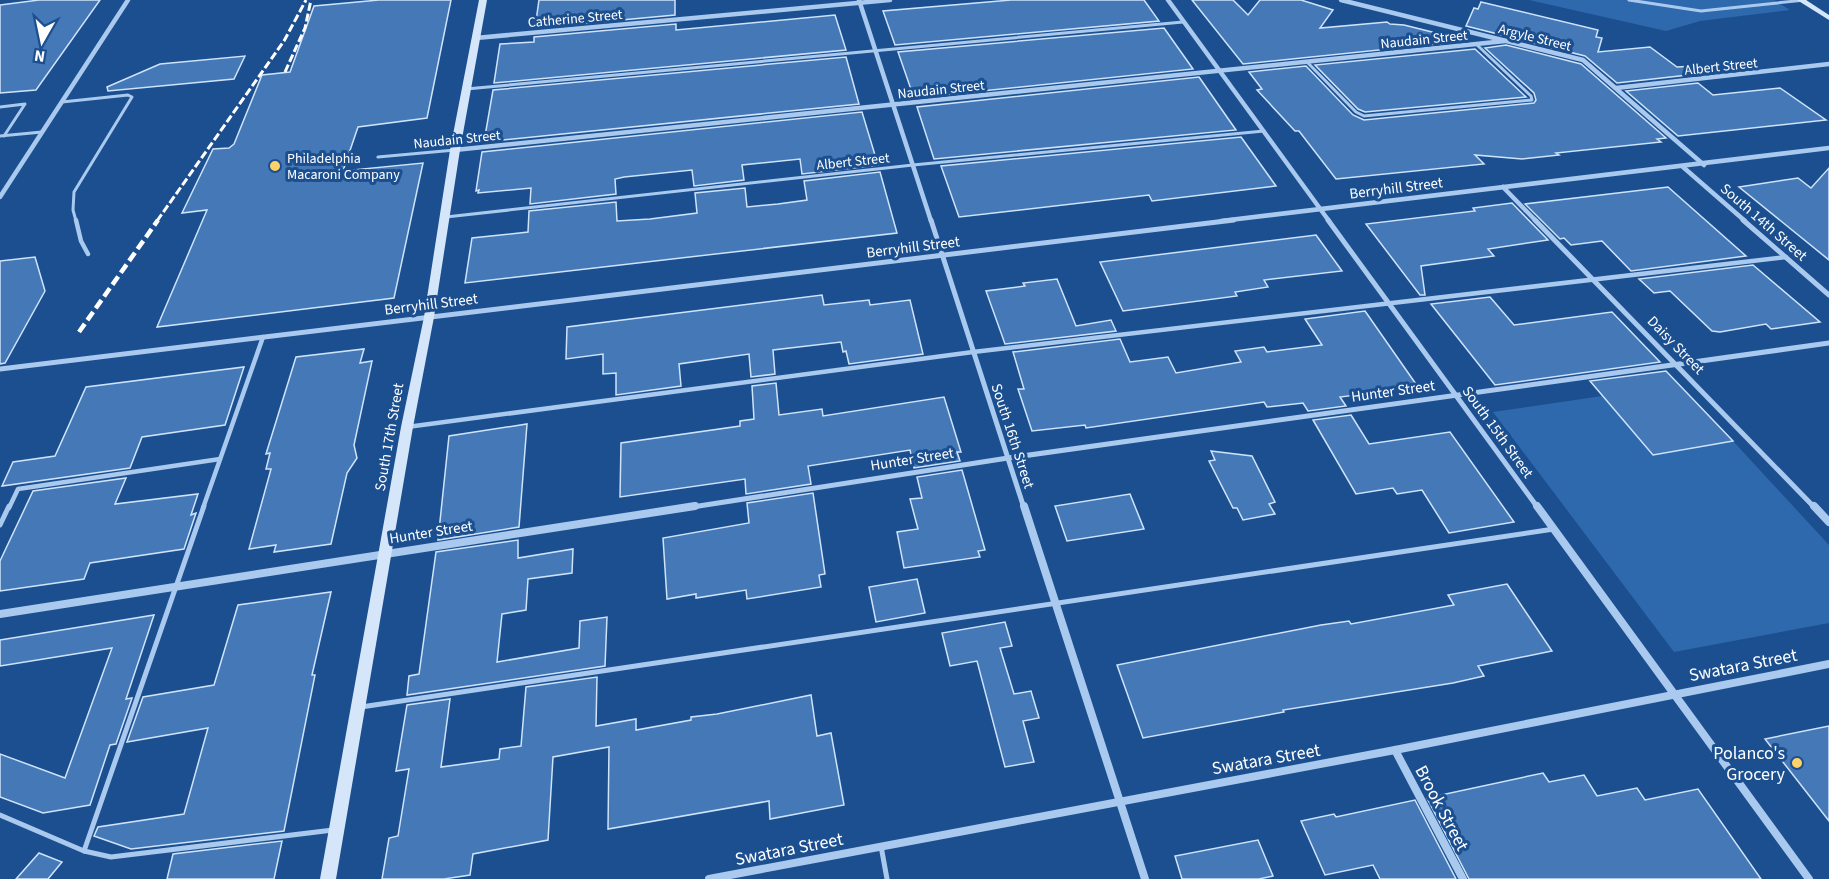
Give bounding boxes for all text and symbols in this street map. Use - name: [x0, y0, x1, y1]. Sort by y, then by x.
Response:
- street label: Catherine Street: [527, 5, 624, 33]
- north arrow: [12, 12, 72, 72]
- street label: Argyle Street: [1496, 19, 1574, 57]
- street label: Naudain Street: [1380, 25, 1469, 55]
- text: N: [33, 44, 47, 68]
- street label: Albert Street: [1684, 53, 1759, 81]
- street label: Naudain Street: [897, 75, 986, 105]
- street label: Naudain Street: [413, 125, 502, 155]
- street label: Albert Street: [816, 148, 891, 176]
- place label: Philadelphia Macaroni Company: [287, 149, 400, 185]
- marker: Philadelphia Macaroni Company: [268, 159, 282, 173]
- street label: Berryhill Street: [1348, 172, 1444, 205]
- street label: South 14th Street: [1716, 179, 1812, 266]
- street label: Berryhill Street: [865, 231, 961, 264]
- street label: Berryhill Street: [383, 288, 479, 321]
- street label: Daisy Street: [1642, 311, 1709, 379]
- street label: Hunter Street: [1350, 375, 1436, 408]
- street label: South 17th Street: [370, 381, 409, 493]
- street label: South 16th Street: [986, 381, 1039, 491]
- street label: South 15th Street: [1457, 382, 1538, 483]
- street label: Hunter Street: [869, 443, 955, 476]
- street label: Hunter Street: [388, 516, 474, 549]
- street label: Swatara Street: [1687, 643, 1799, 688]
- street label: Swatara Street: [1210, 738, 1322, 781]
- place label: Polanco's Grocery: [1713, 741, 1786, 787]
- marker: Polanco's Grocery: [1790, 756, 1804, 770]
- street label: Brook Street: [1409, 761, 1475, 856]
- street label: Swatara Street: [733, 827, 845, 872]

